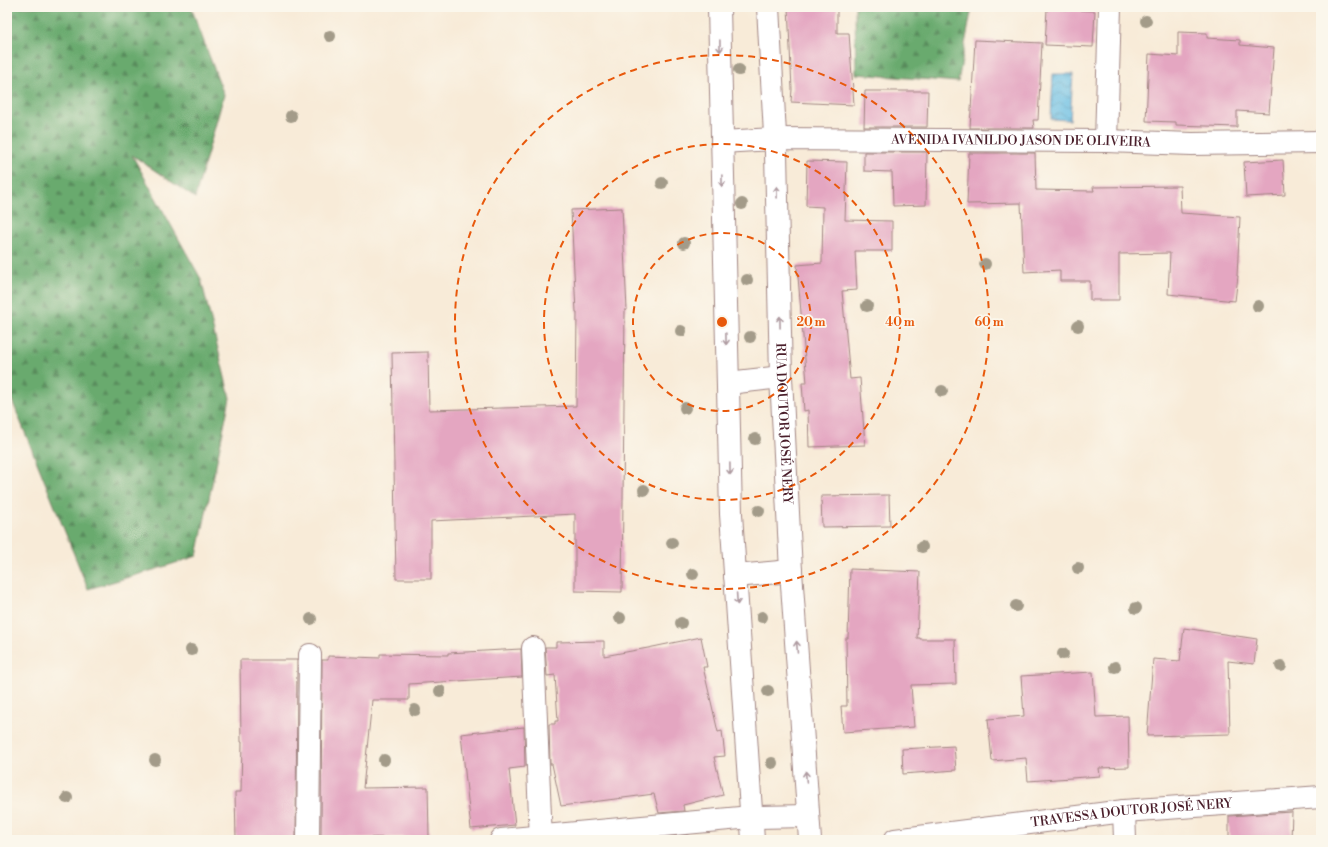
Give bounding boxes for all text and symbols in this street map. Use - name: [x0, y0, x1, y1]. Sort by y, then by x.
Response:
- one-way arrow: [716, 39, 724, 52]
- street label: AVENIDA IVANILDO JASON DE OLIVEIRA: [890, 132, 1152, 151]
- one-way arrow: [719, 174, 726, 187]
- one-way arrow: [773, 186, 780, 199]
- centre of rings: [715, 315, 729, 329]
- text: 20 m: [796, 315, 826, 330]
- text: 40 m: [885, 315, 915, 330]
- text: 60 m: [974, 315, 1004, 330]
- one-way arrow: [776, 316, 783, 329]
- one-way arrow: [723, 332, 730, 345]
- street label: RUA DOUTOR JOSÉ NERY: [772, 343, 796, 506]
- one-way arrow: [726, 462, 733, 475]
- one-way arrow: [733, 592, 740, 605]
- one-way arrow: [793, 641, 800, 654]
- one-way arrow: [803, 771, 810, 784]
- street label: TRAVESSA DOUTOR JOSÉ NERY: [1030, 795, 1234, 831]

